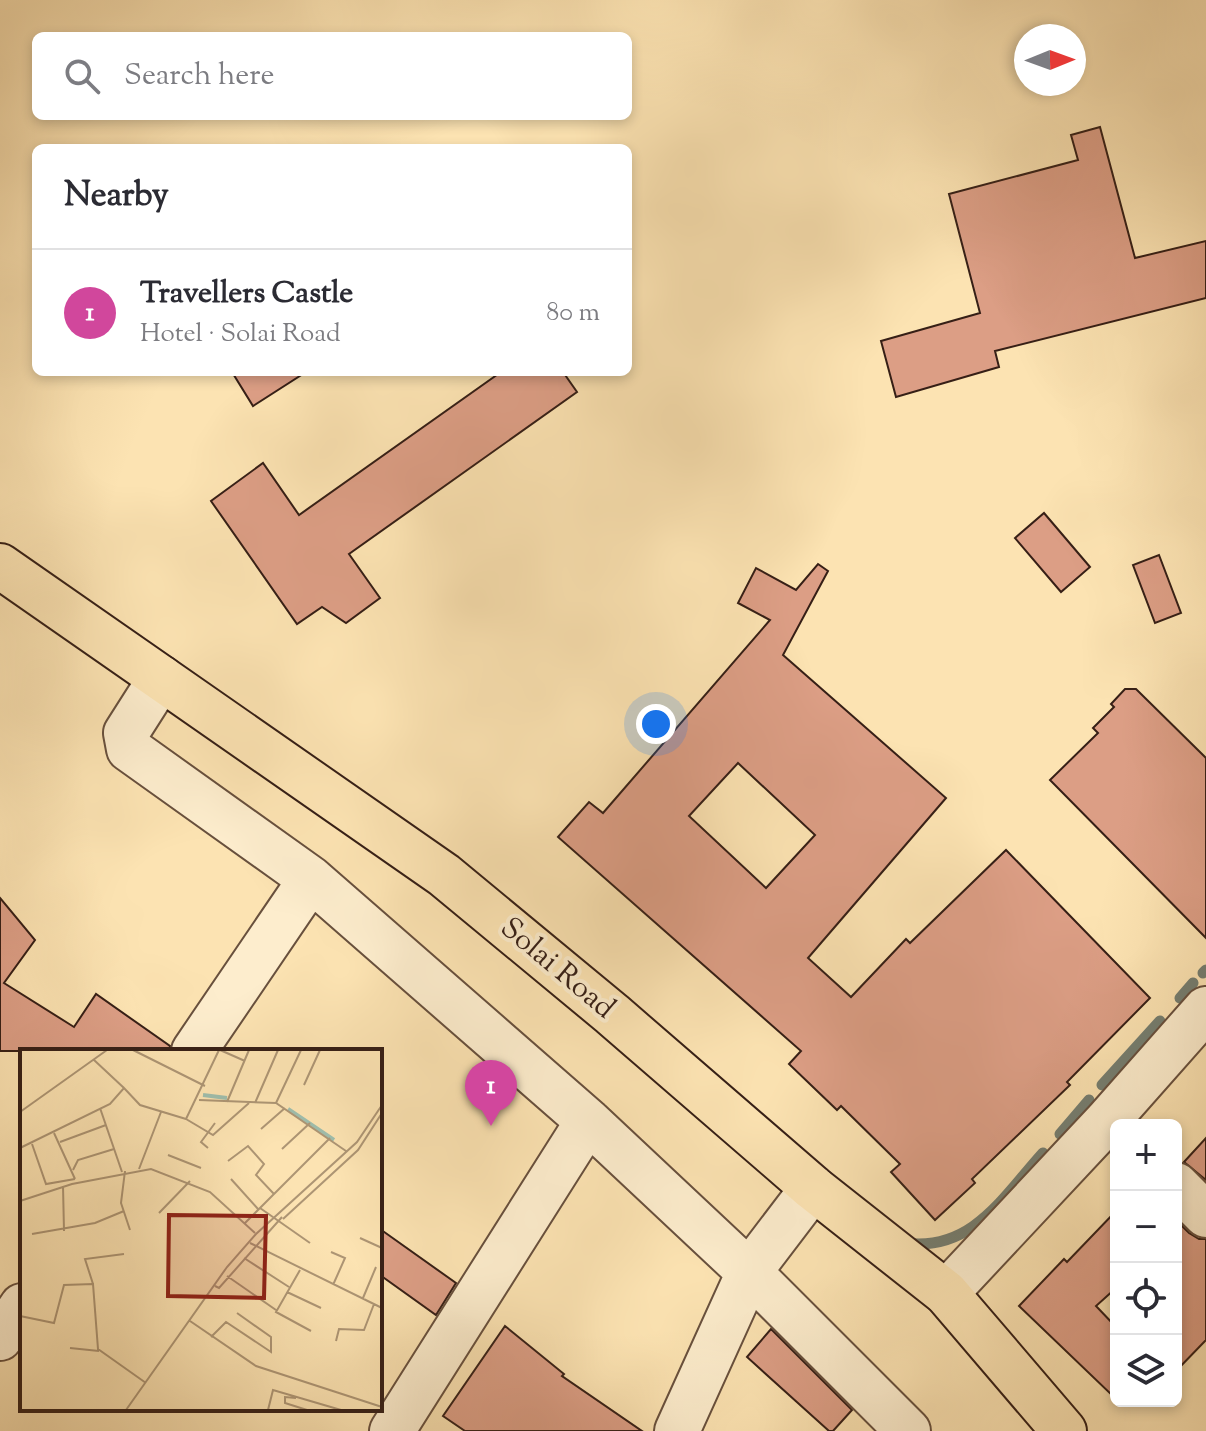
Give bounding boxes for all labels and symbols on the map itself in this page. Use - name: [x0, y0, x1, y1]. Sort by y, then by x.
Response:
- north arrow: [1014, 24, 1086, 96]
- your location: [636, 704, 676, 744]
- street label: Solai Road: [490, 908, 624, 1030]
- inset map: [20, 1049, 382, 1411]
- pin: 1: [465, 1060, 517, 1126]

